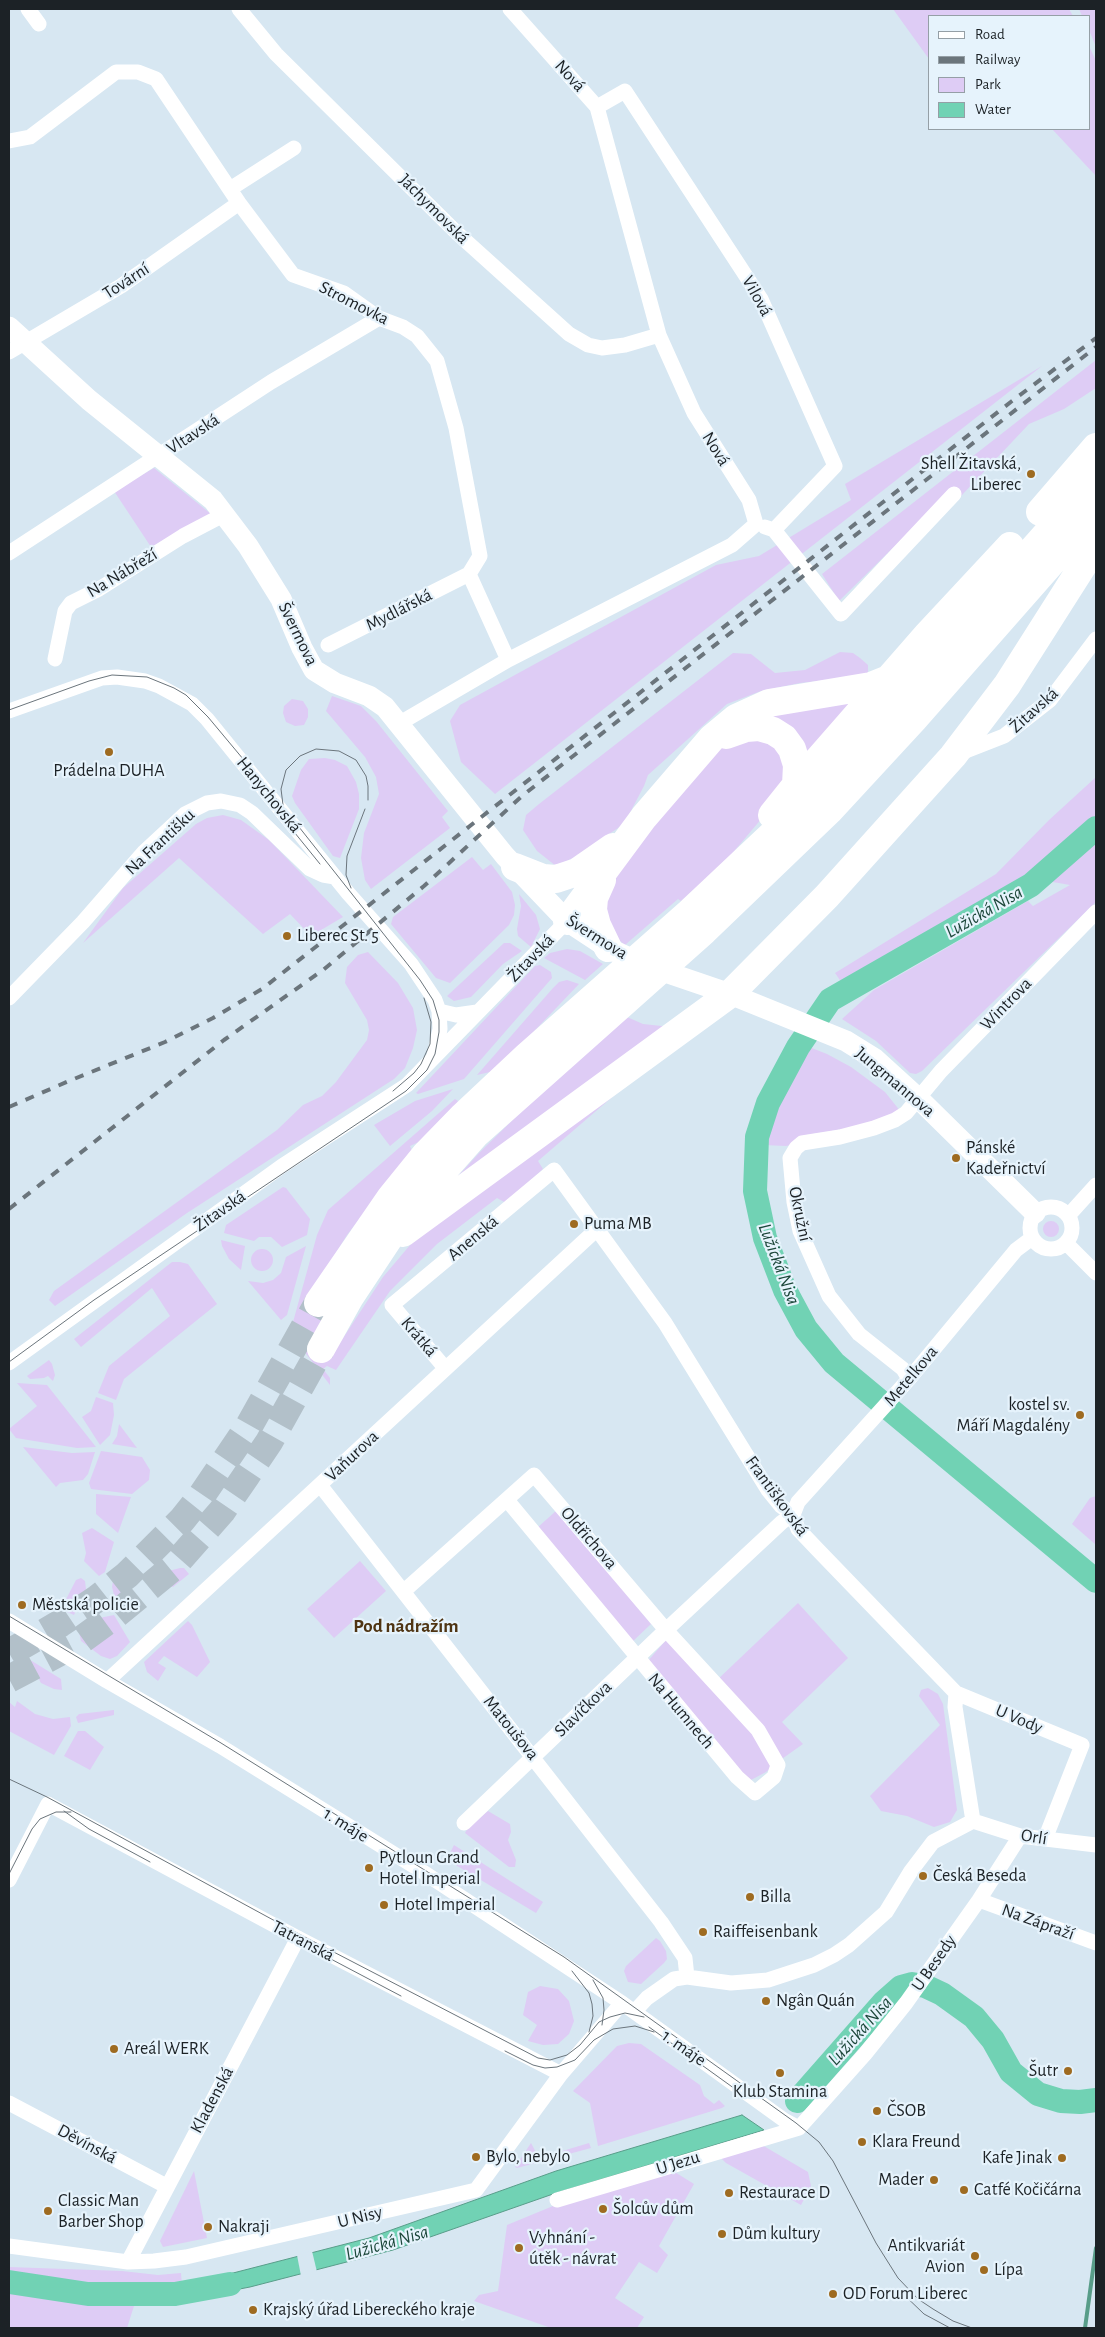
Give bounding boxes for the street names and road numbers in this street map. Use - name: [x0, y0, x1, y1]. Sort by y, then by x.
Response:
- street label: Nová: [550, 55, 590, 97]
- street label: Jáchymovská: [394, 169, 474, 249]
- street label: Tovární: [99, 258, 153, 304]
- street label: Vilová: [737, 272, 777, 320]
- street label: Stromovka: [315, 276, 393, 330]
- street label: Vltavská: [163, 409, 223, 459]
- street label: Nová: [697, 428, 735, 470]
- street label: Na Nábřeží: [83, 544, 161, 602]
- street label: Mydlářská: [362, 584, 436, 636]
- street label: Švermova: [273, 599, 323, 669]
- street label: Žitavská: [1005, 683, 1063, 737]
- street label: Hanychovská: [232, 753, 306, 837]
- street label: Na Františku: [121, 804, 199, 880]
- street label: Švermova: [562, 910, 632, 964]
- street label: Žitavská: [503, 930, 559, 986]
- street label: Wintrova: [975, 973, 1037, 1035]
- street label: Jungmannova: [851, 1042, 939, 1122]
- street label: Žitavská: [190, 1185, 250, 1237]
- street label: Okružní: [784, 1185, 816, 1243]
- street label: Anenská: [443, 1210, 503, 1266]
- street label: Krátká: [396, 1313, 442, 1361]
- street label: Metelkova: [879, 1341, 943, 1411]
- street label: Vaňurova: [321, 1426, 383, 1486]
- street label: Františkovská: [741, 1452, 813, 1540]
- street label: Oldřichova: [556, 1502, 622, 1574]
- street label: Na Humnech: [643, 1669, 719, 1753]
- street label: Slavíčkova: [550, 1676, 616, 1742]
- street label: Matoušova: [478, 1691, 544, 1765]
- street label: U Vody: [992, 1699, 1046, 1739]
- street label: 1. máje: [319, 1803, 373, 1847]
- street label: Orlí: [1019, 1824, 1049, 1850]
- street label: Na Zápraží: [999, 1899, 1077, 1945]
- street label: Tatranská: [268, 1916, 338, 1966]
- street label: U Besedy: [907, 1931, 961, 1995]
- street label: 1. máje: [658, 2025, 710, 2071]
- street label: Kladenská: [185, 2063, 239, 2137]
- street label: Děvínská: [54, 2119, 120, 2169]
- street label: U Jezu: [654, 2146, 702, 2180]
- street label: U Nisy: [335, 2201, 385, 2233]

